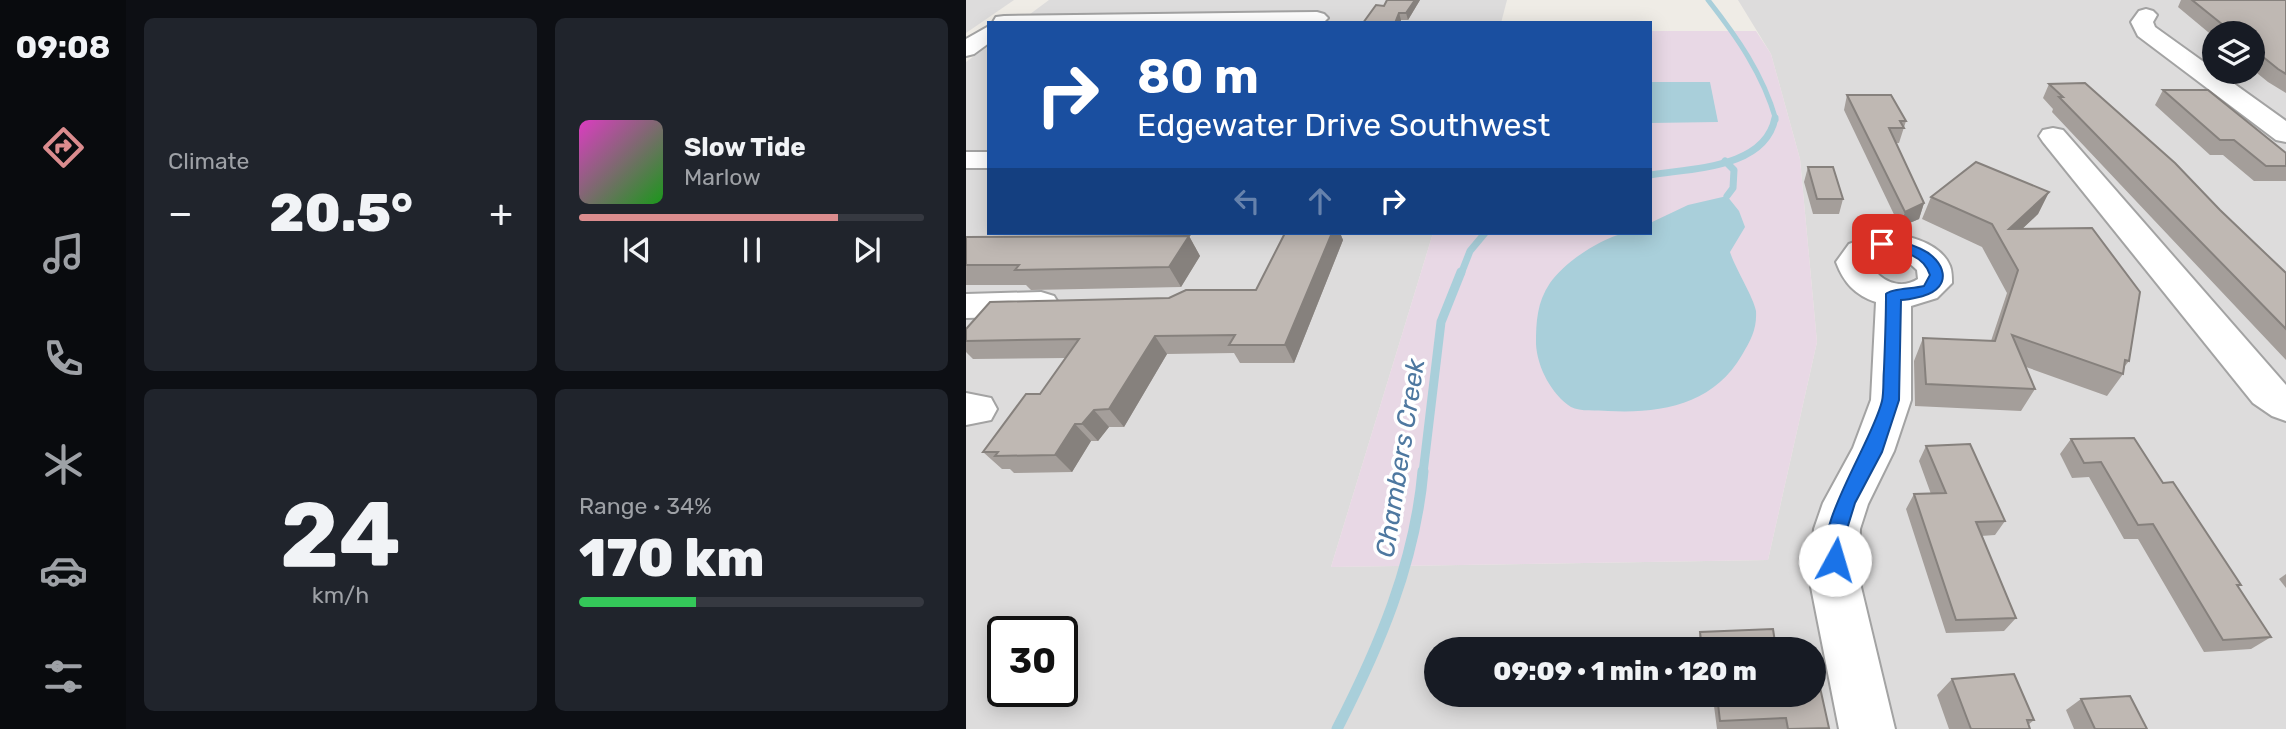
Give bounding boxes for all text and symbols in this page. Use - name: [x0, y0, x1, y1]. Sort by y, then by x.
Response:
- map controls: [2202, 21, 2265, 84]
- button: layers: [2202, 21, 2265, 84]
- text: 09:08: [15, 28, 111, 66]
- text: 80 m: [1137, 47, 1259, 105]
- icon: right: [1022, 49, 1113, 140]
- text: Edgewater Drive Southwest: [1137, 106, 1550, 144]
- icon: directions: [39, 123, 88, 172]
- text: Slow Tide: [684, 132, 806, 163]
- text: Climate: [168, 147, 249, 175]
- text: Marlow: [684, 163, 761, 191]
- text: 20.5°: [269, 182, 413, 244]
- icon: left: [1228, 182, 1266, 220]
- icon: ahead: [1301, 182, 1339, 220]
- icon: right: [1374, 182, 1412, 220]
- text: −: [168, 190, 193, 236]
- text: +: [489, 190, 513, 236]
- pin: [1852, 214, 1912, 274]
- icon: arrive: [1863, 225, 1901, 263]
- icon: music: [39, 229, 88, 278]
- icon: previous: [618, 231, 656, 269]
- icon: pause: [733, 231, 771, 269]
- icon: next: [848, 231, 886, 269]
- icon: phone: [39, 334, 88, 383]
- water label: Chambers Creek: [1369, 356, 1432, 560]
- icon: climate: [39, 440, 88, 489]
- text: 24: [280, 481, 401, 589]
- text: Range · 34%: [579, 492, 712, 520]
- position arrow: [1798, 523, 1872, 597]
- text: 170 km: [579, 527, 764, 589]
- icon: car: [39, 546, 88, 595]
- text: km/h: [312, 581, 369, 609]
- speed limit sign: 30: [987, 616, 1078, 707]
- icon: filters: [39, 652, 88, 701]
- text: 09:09 · 1 min · 120 m: [1493, 656, 1757, 687]

